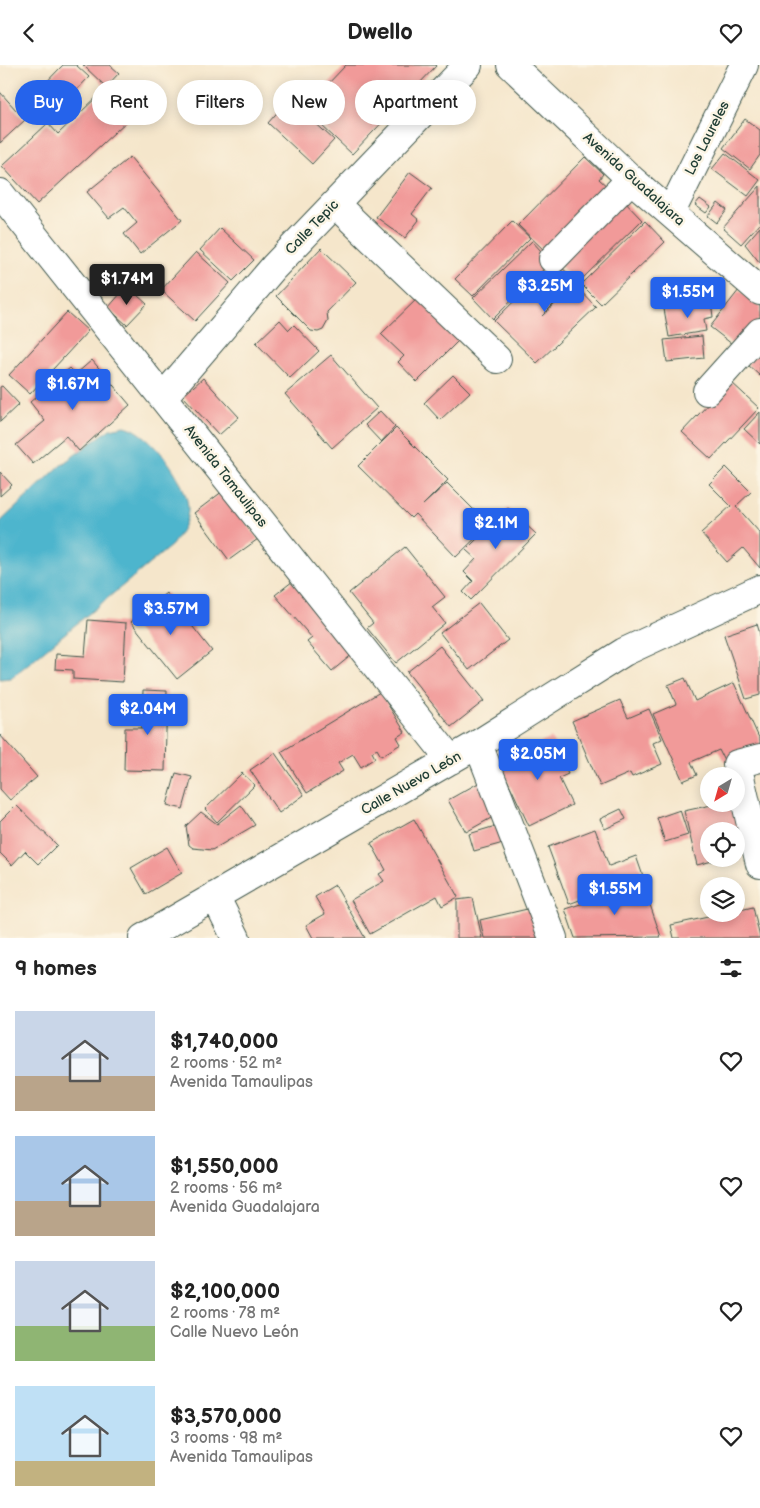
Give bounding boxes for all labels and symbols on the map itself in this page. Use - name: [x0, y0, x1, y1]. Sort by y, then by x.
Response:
- street label: Los Laureles: [681, 98, 733, 178]
- street label: Avenida Guadalajara: [580, 129, 688, 229]
- street label: Calle Tepic: [282, 196, 342, 258]
- pin: $1.74M: [86, 263, 168, 306]
- pin: $3.25M: [504, 271, 586, 313]
- pin: $1.55M: [647, 277, 729, 319]
- pin: $1.67M: [32, 369, 114, 411]
- street label: Avenida Tamaulipas: [181, 421, 271, 531]
- pin: $2.1M: [461, 507, 531, 550]
- pin: $3.57M: [130, 593, 212, 636]
- pin: $2.04M: [107, 693, 189, 736]
- pin: $2.05M: [497, 739, 579, 781]
- street label: Calle Nuevo León: [358, 747, 464, 819]
- north arrow: [700, 767, 745, 813]
- pin: $1.55M: [574, 873, 656, 916]

